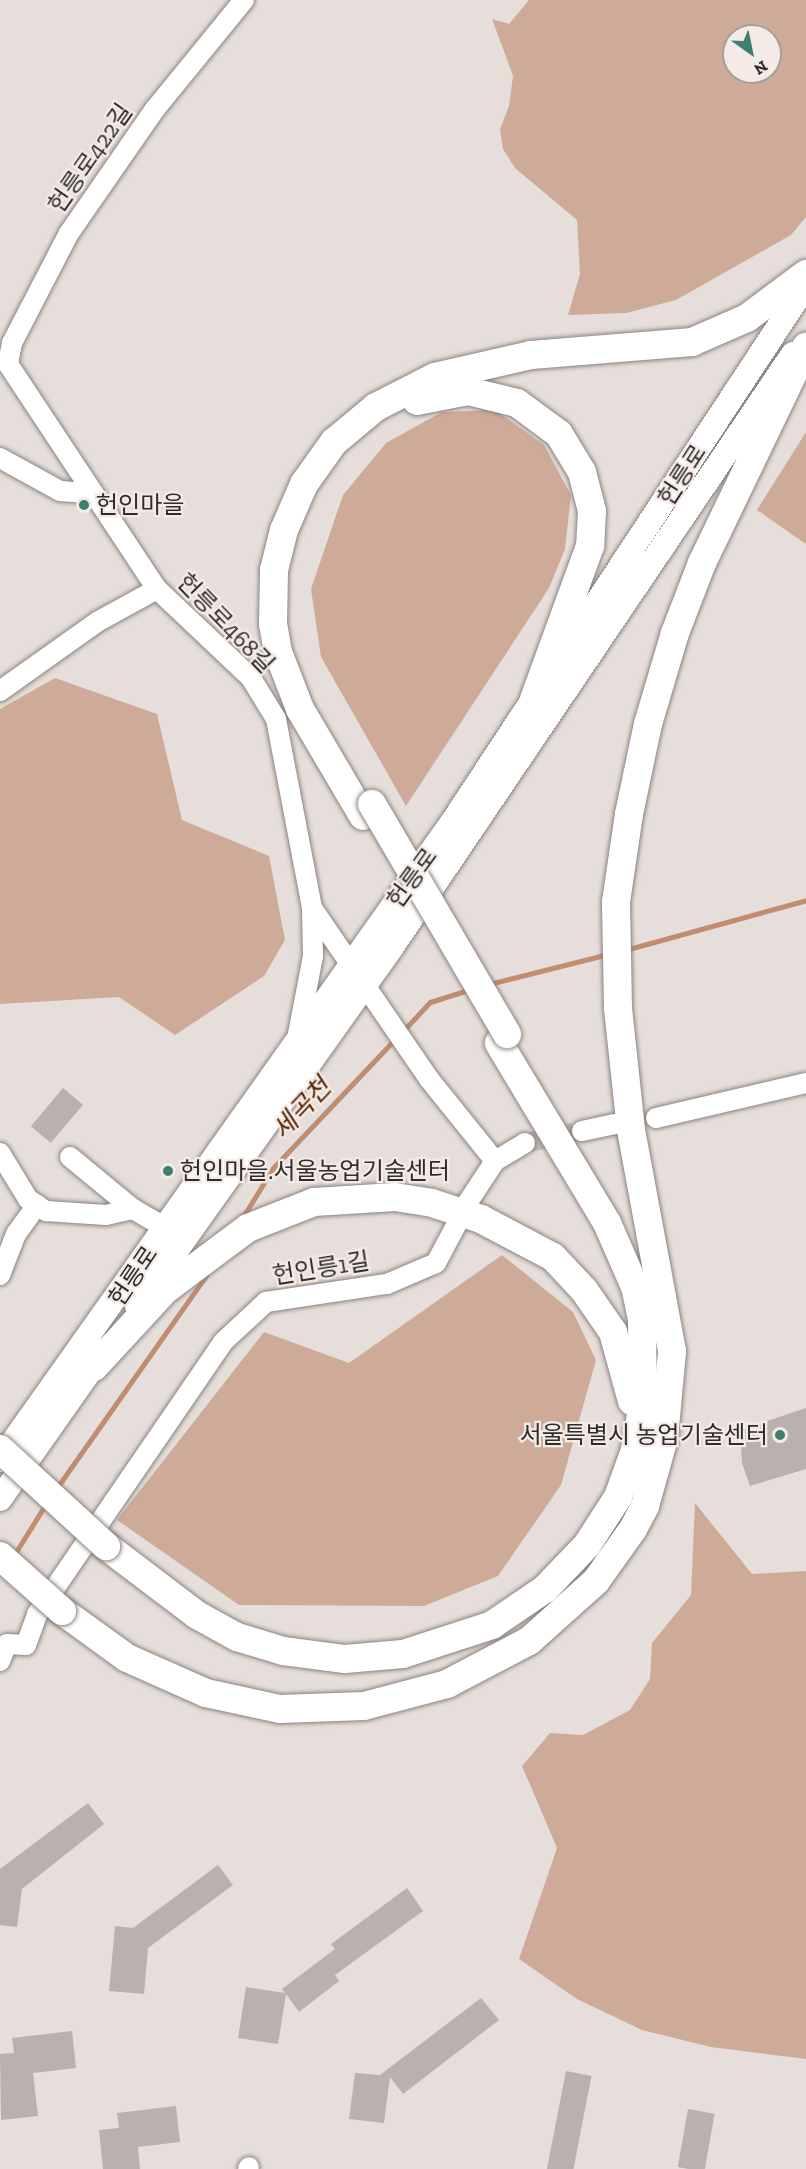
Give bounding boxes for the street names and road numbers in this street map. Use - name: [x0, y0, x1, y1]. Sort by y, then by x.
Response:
- street label: 헌릉로422길: [42, 98, 138, 218]
- street label: 헌릉로: [652, 439, 712, 511]
- street label: 헌릉로468길: [172, 567, 280, 679]
- street label: 헌릉로: [381, 843, 443, 913]
- street label: 헌릉로: [103, 1240, 163, 1312]
- street label: 헌인릉1길: [271, 1246, 371, 1290]

